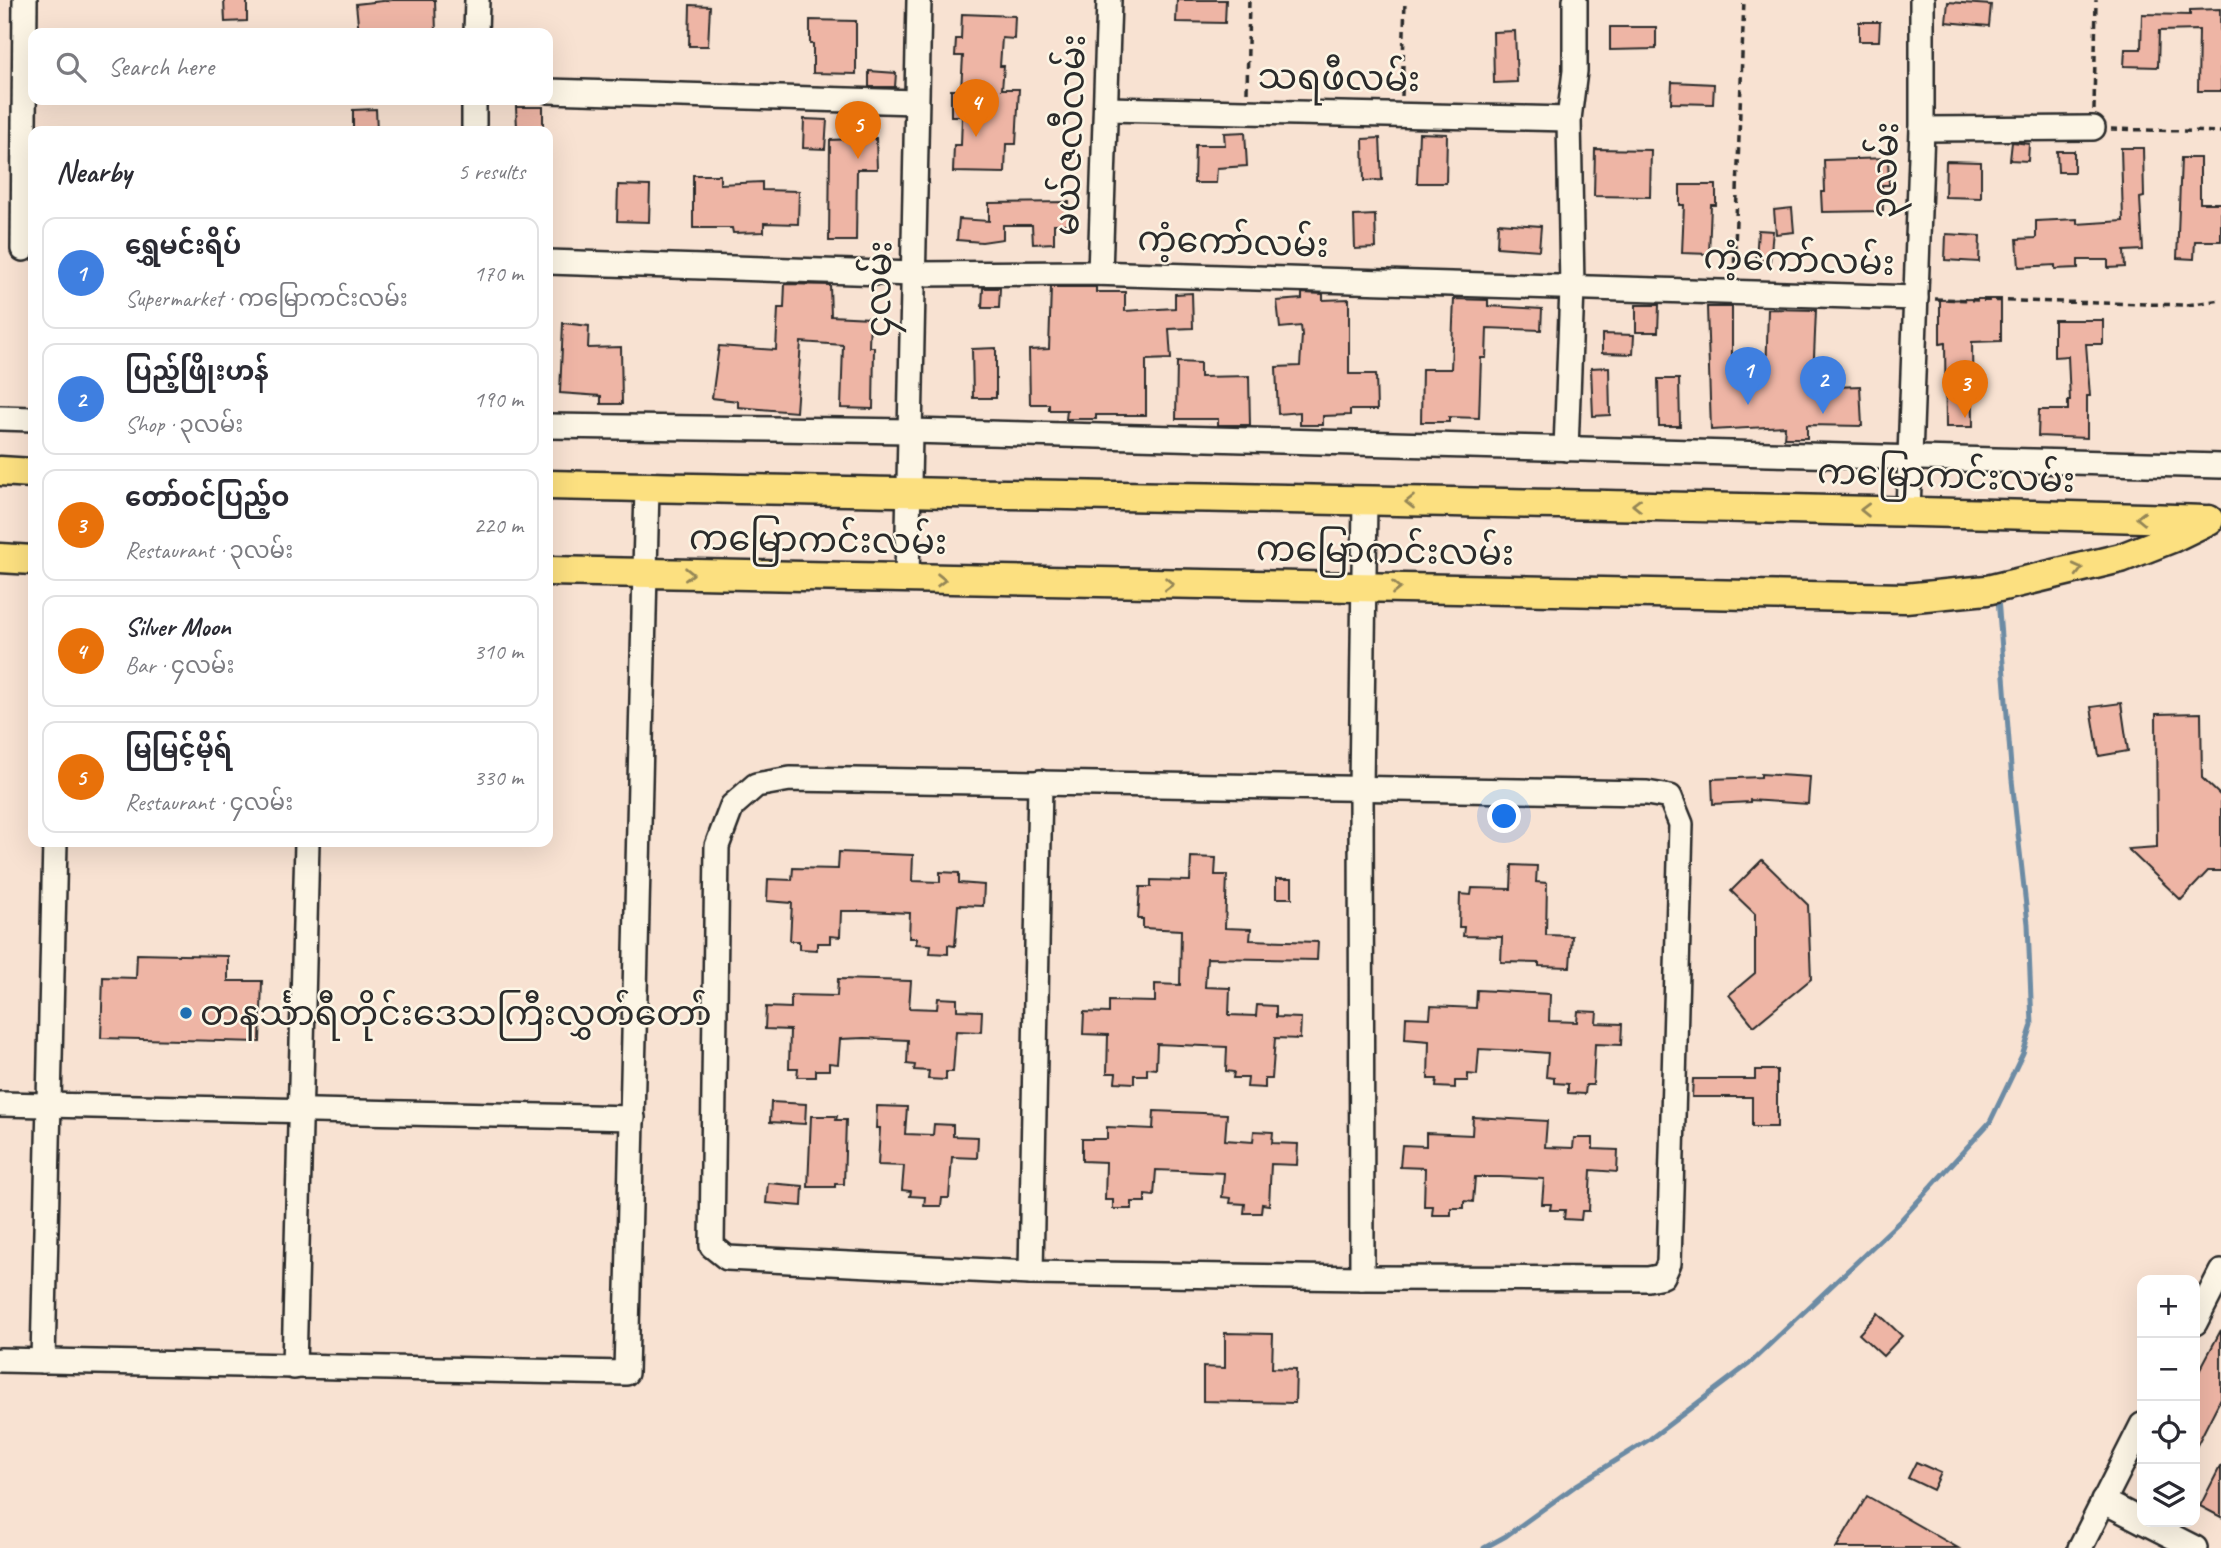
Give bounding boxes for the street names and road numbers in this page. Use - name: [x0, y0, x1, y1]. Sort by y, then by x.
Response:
- street label: မယ်ဇလီလမ်း: [1042, 33, 1096, 237]
- street label: သရဖီလမ်း: [1257, 52, 1421, 107]
- street label: ၃လမ်း: [1859, 121, 1914, 219]
- street label: ကံ့ကော်လမ်း: [1137, 214, 1330, 268]
- street label: ကံ့ကော်လမ်း: [1703, 232, 1896, 286]
- street label: ၄လမ်း: [854, 240, 907, 338]
- street label: ကမြောကင်းလမ်း: [1816, 447, 2076, 508]
- street label: ကမြောကင်းလမ်း: [689, 513, 947, 570]
- street label: ကမြောကင်းလမ်း: [1256, 524, 1514, 581]

